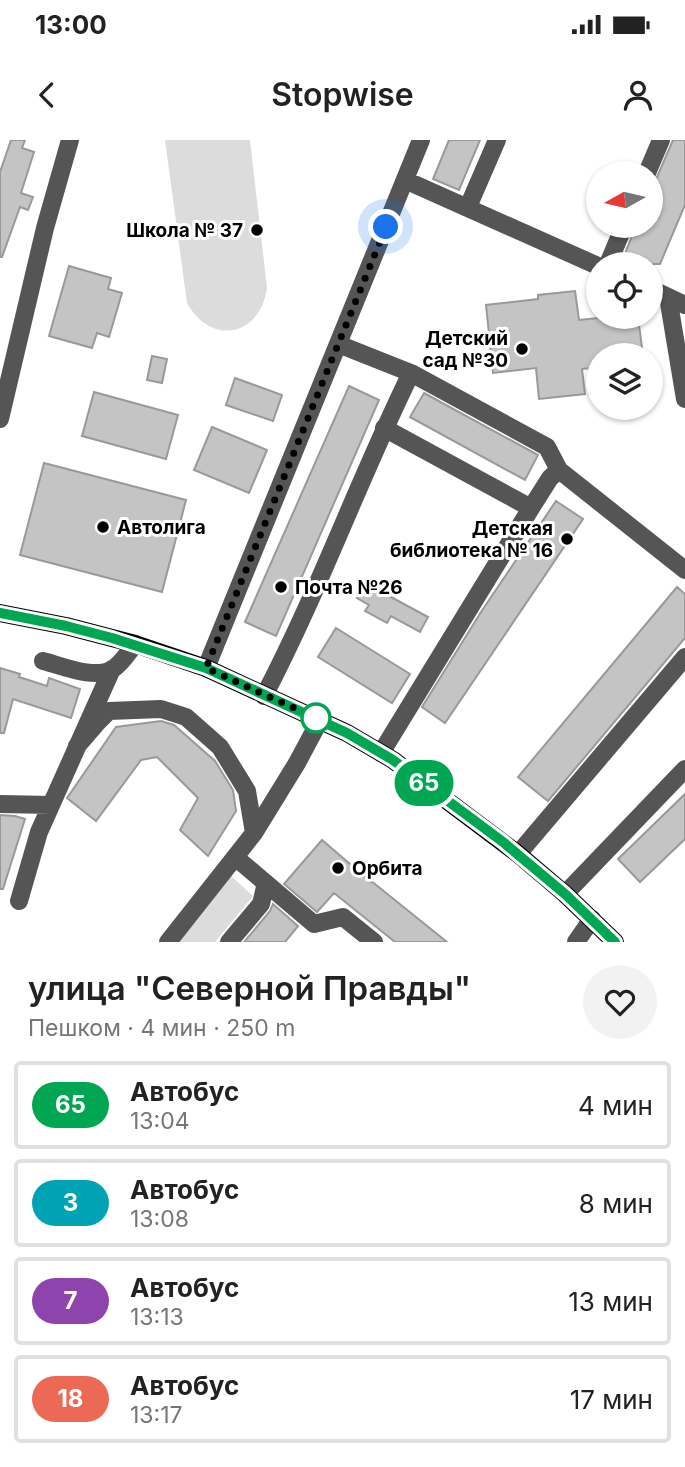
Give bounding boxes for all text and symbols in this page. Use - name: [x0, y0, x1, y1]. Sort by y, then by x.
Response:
- text: 13:00: [35, 9, 107, 40]
- text: Stopwise: [271, 75, 414, 114]
- icon: back: [28, 76, 66, 114]
- icon: person: [619, 76, 657, 114]
- north arrow: [586, 161, 663, 238]
- map controls: [586, 161, 663, 420]
- your location: [368, 209, 403, 244]
- place label: Школа № 37: [126, 219, 243, 242]
- marker: Школа № 37: [249, 222, 265, 238]
- button: locate: [586, 252, 663, 329]
- place label: Детский сад №30: [422, 327, 508, 372]
- marker: Детский сад №30: [514, 341, 530, 357]
- button: layers: [586, 343, 663, 420]
- place label: Автолига: [117, 516, 206, 539]
- place label: Детская библиотека № 16: [390, 517, 553, 562]
- marker: Автолига: [95, 519, 111, 535]
- marker: Детская библиотека № 16: [559, 531, 575, 547]
- place label: Почта №26: [295, 576, 403, 599]
- marker: Почта №26: [273, 579, 289, 595]
- unlabelled marker: [301, 703, 331, 733]
- line badge: 65: [392, 760, 456, 806]
- text: 65: [409, 768, 439, 797]
- place label: Орбита: [352, 857, 423, 880]
- marker: Орбита: [330, 860, 346, 876]
- button: heart: [583, 965, 657, 1039]
- text: улица "Северной Правды": [28, 968, 471, 1008]
- text: Пешком · 4 мин · 250 m: [28, 1014, 295, 1042]
- text: Автобус: [130, 1076, 239, 1107]
- text: 65: [55, 1090, 86, 1119]
- text: 4 мин: [578, 1090, 653, 1121]
- text: 13:04: [130, 1107, 190, 1135]
- text: Автобус: [130, 1174, 239, 1205]
- text: 3: [63, 1188, 78, 1217]
- text: 8 мин: [579, 1188, 653, 1219]
- text: 13:08: [130, 1205, 189, 1233]
- text: Автобус: [130, 1272, 239, 1303]
- text: 7: [64, 1286, 77, 1315]
- text: 13 мин: [568, 1286, 653, 1317]
- text: 13:13: [130, 1303, 184, 1331]
- text: Автобус: [130, 1370, 239, 1401]
- text: 18: [58, 1384, 83, 1413]
- text: 17 мин: [570, 1384, 653, 1415]
- text: 13:17: [130, 1401, 183, 1429]

